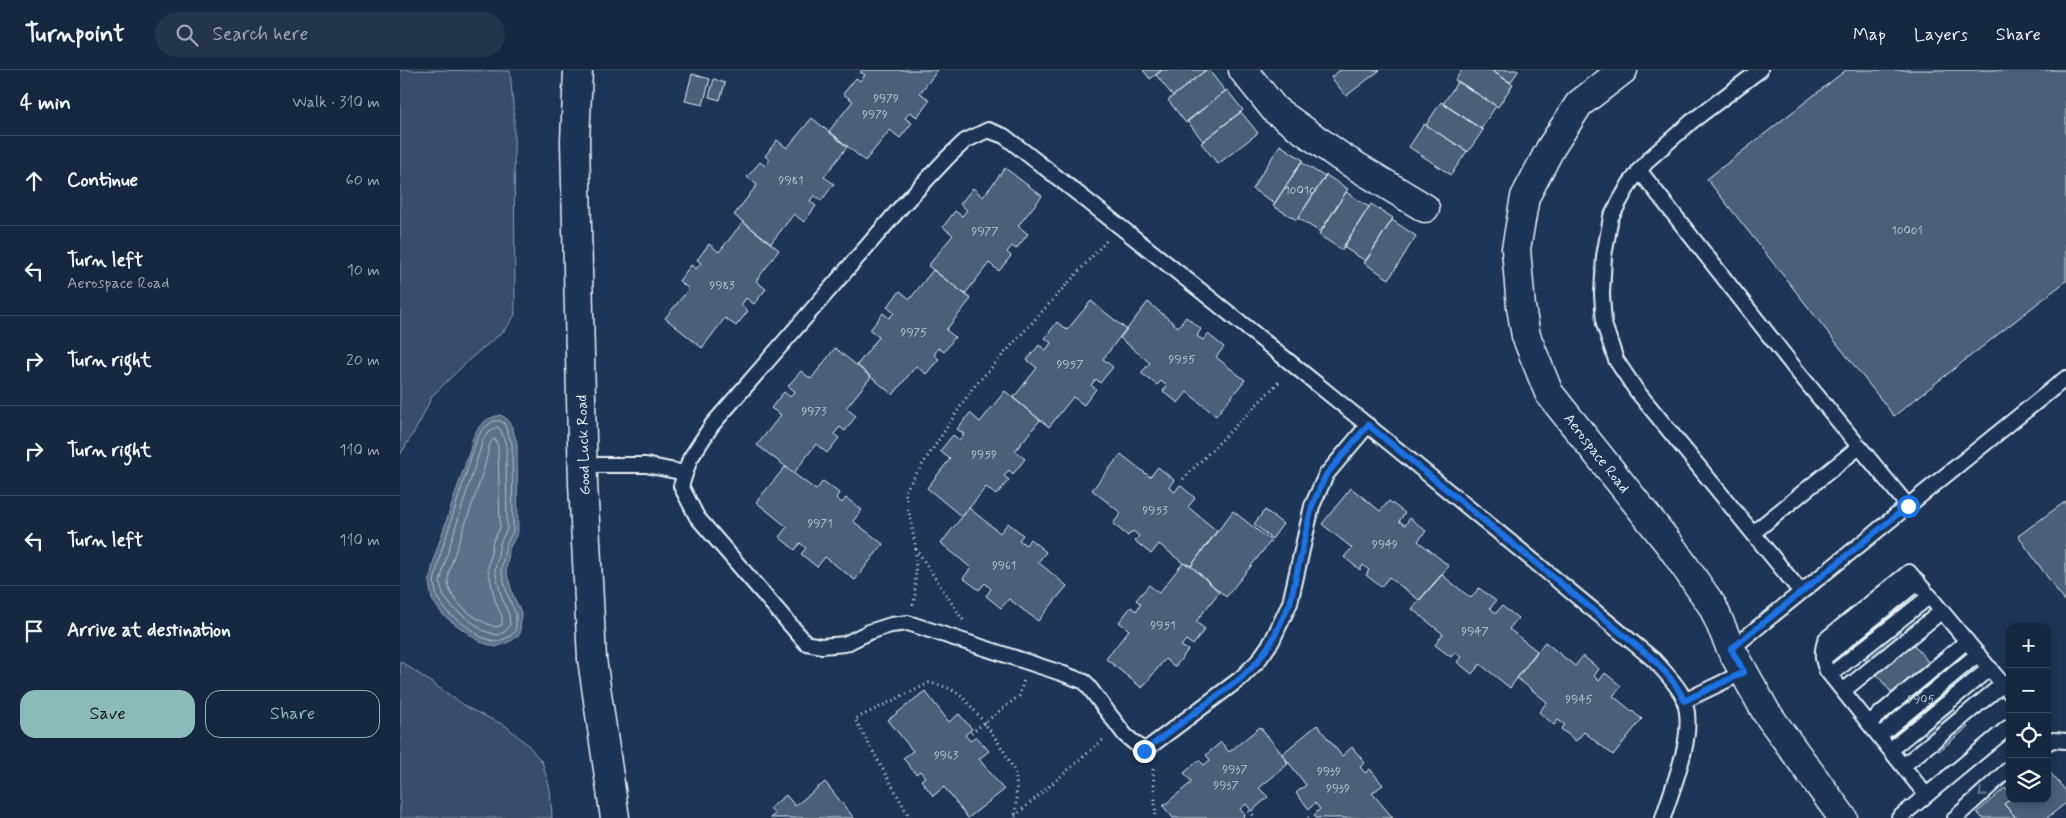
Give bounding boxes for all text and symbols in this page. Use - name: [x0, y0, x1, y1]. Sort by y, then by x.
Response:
- search box: [155, 12, 505, 57]
- text: Turnpoint: [25, 19, 125, 50]
- icon: search: [173, 21, 201, 49]
- text: Search here: [213, 22, 308, 47]
- text: Map: [1853, 23, 1886, 47]
- text: Layers: [1914, 23, 1968, 47]
- text: Share: [1996, 23, 2041, 47]
- text: 4 min: [20, 89, 71, 117]
- house number: 9979: [873, 91, 899, 107]
- text: Walk · 310 m: [292, 92, 380, 113]
- house number: 9979: [862, 107, 888, 123]
- icon: ahead: [20, 167, 48, 195]
- text: Continue: [67, 168, 138, 193]
- text: 60 m: [346, 170, 380, 191]
- house number: 9981: [779, 173, 803, 189]
- house number: 10010: [1284, 183, 1316, 199]
- house number: 10001: [1891, 223, 1923, 239]
- house number: 9977: [971, 224, 999, 240]
- text: Turn left: [67, 248, 143, 273]
- icon: left: [20, 257, 48, 285]
- text: 10 m: [347, 260, 380, 281]
- text: Aerospace Road: [67, 273, 169, 294]
- house number: 9983: [710, 278, 735, 294]
- house number: 9975: [901, 325, 927, 341]
- icon: right: [20, 347, 48, 375]
- text: Turn right: [67, 348, 151, 373]
- text: 20 m: [346, 350, 380, 371]
- house number: 9955: [1169, 352, 1195, 368]
- house number: 9957: [1056, 357, 1084, 373]
- street label: Good Luck Road: [572, 394, 596, 495]
- house number: 9973: [801, 404, 827, 420]
- street label: Aerospace Road: [1559, 410, 1634, 498]
- icon: right: [20, 437, 48, 465]
- text: Turn right: [67, 438, 151, 463]
- text: 110 m: [339, 440, 380, 461]
- house number: 9959: [971, 447, 997, 463]
- route start: [1897, 495, 1920, 518]
- house number: 9953: [1142, 503, 1168, 519]
- house number: 9971: [807, 516, 833, 532]
- icon: left: [20, 527, 48, 555]
- text: Turn left: [67, 528, 143, 553]
- text: 110 m: [339, 530, 380, 551]
- house number: 9949: [1372, 537, 1398, 553]
- house number: 9961: [992, 558, 1016, 574]
- icon: arrive: [20, 617, 48, 645]
- text: Arrive at destination: [67, 618, 231, 643]
- house number: 9951: [1150, 618, 1176, 634]
- map controls: [2006, 623, 2051, 803]
- button: +: [2006, 623, 2051, 668]
- house number: 9947: [1461, 624, 1489, 640]
- button: −: [2006, 668, 2051, 713]
- button: Save: [20, 690, 195, 738]
- button: Share: [205, 690, 380, 738]
- house number: 9945: [1565, 692, 1593, 708]
- house number: 9905: [1907, 692, 1935, 708]
- button: locate: [2006, 713, 2051, 758]
- route end: [1133, 740, 1156, 763]
- house number: 9963: [934, 748, 959, 764]
- button: layers: [2006, 758, 2051, 803]
- house number: 9937: [1222, 762, 1248, 778]
- house number: 9939: [1317, 764, 1341, 780]
- house number: 9937: [1213, 778, 1239, 794]
- house number: 9939: [1326, 781, 1350, 797]
- one-way arrow: [1979, 787, 1988, 796]

